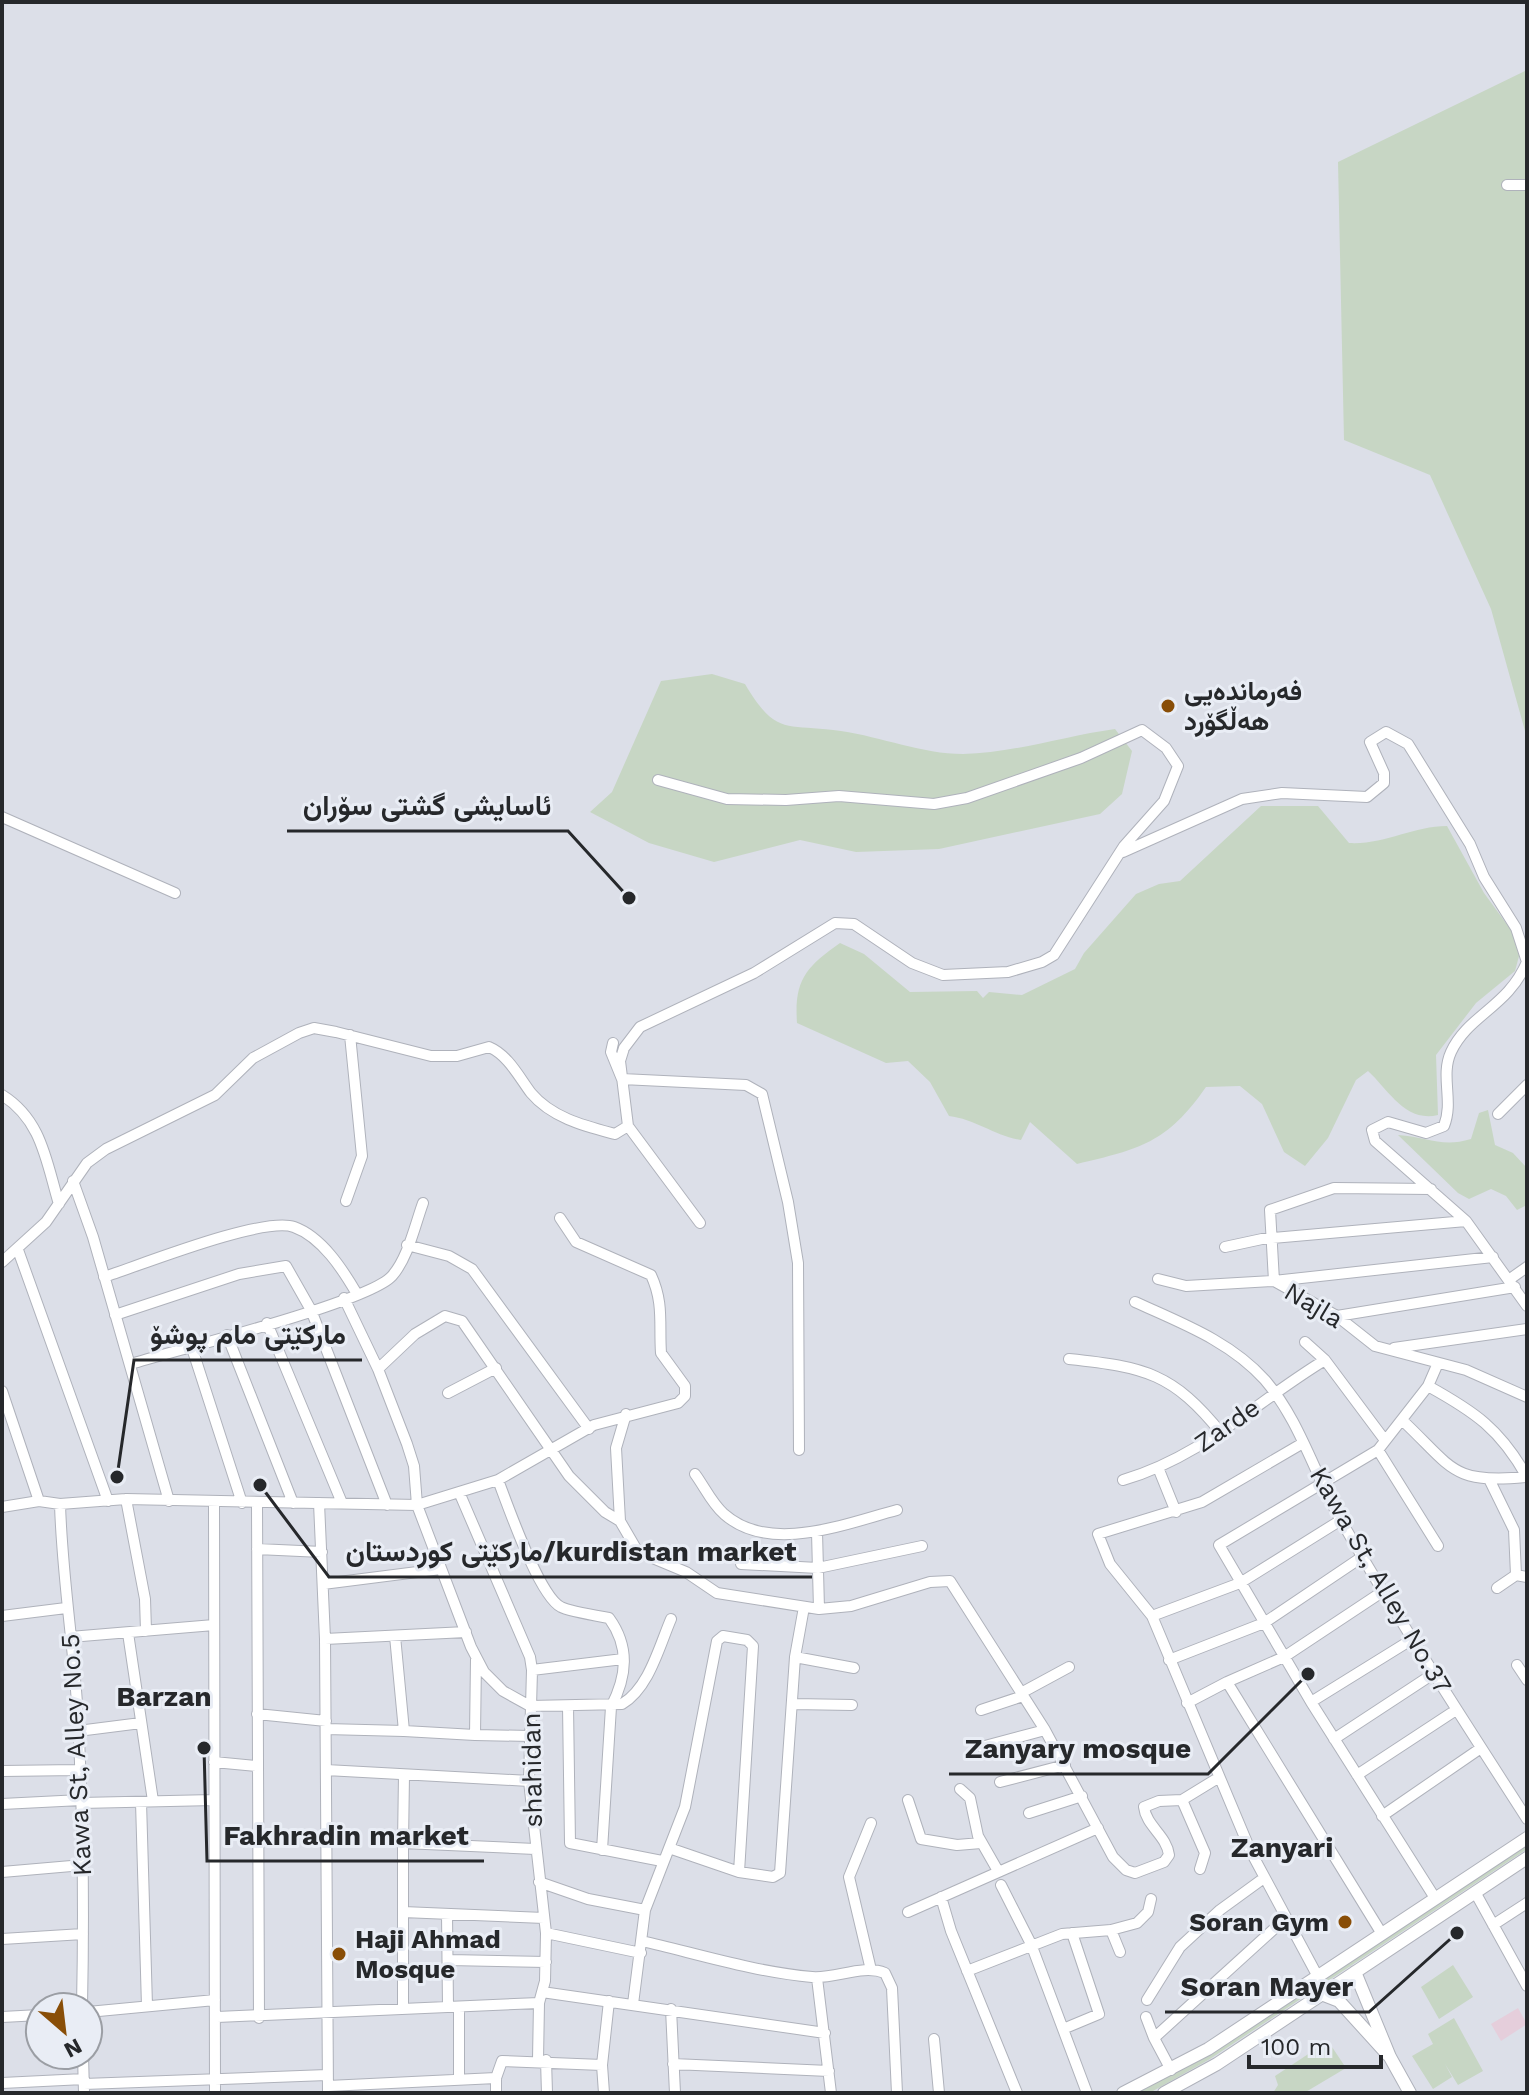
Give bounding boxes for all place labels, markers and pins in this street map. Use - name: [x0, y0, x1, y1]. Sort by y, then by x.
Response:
- place label: فەرماندەیی هەڵگۆرد: [1184, 676, 1302, 737]
- marker: فەرماندەیی هەڵگۆرد: [1159, 697, 1177, 715]
- callout: ئاسایشی گشتی سۆران: [287, 779, 568, 831]
- callout: مارکێتی مام پوشۆ: [134, 1308, 362, 1360]
- callout: مارکێتی کوردستان/kurdistan market: [329, 1525, 812, 1577]
- callout: Zanyary mosque: [949, 1722, 1208, 1774]
- callout: Fakhradin market: [207, 1809, 484, 1861]
- place label: Soran Gym: [1189, 1907, 1329, 1937]
- marker: Soran Gym: [1336, 1913, 1354, 1931]
- place label: Haji Ahmad Mosque: [355, 1924, 501, 1984]
- marker: Haji Ahmad Mosque: [330, 1945, 348, 1963]
- callout: Soran Mayer: [1165, 1960, 1369, 2012]

